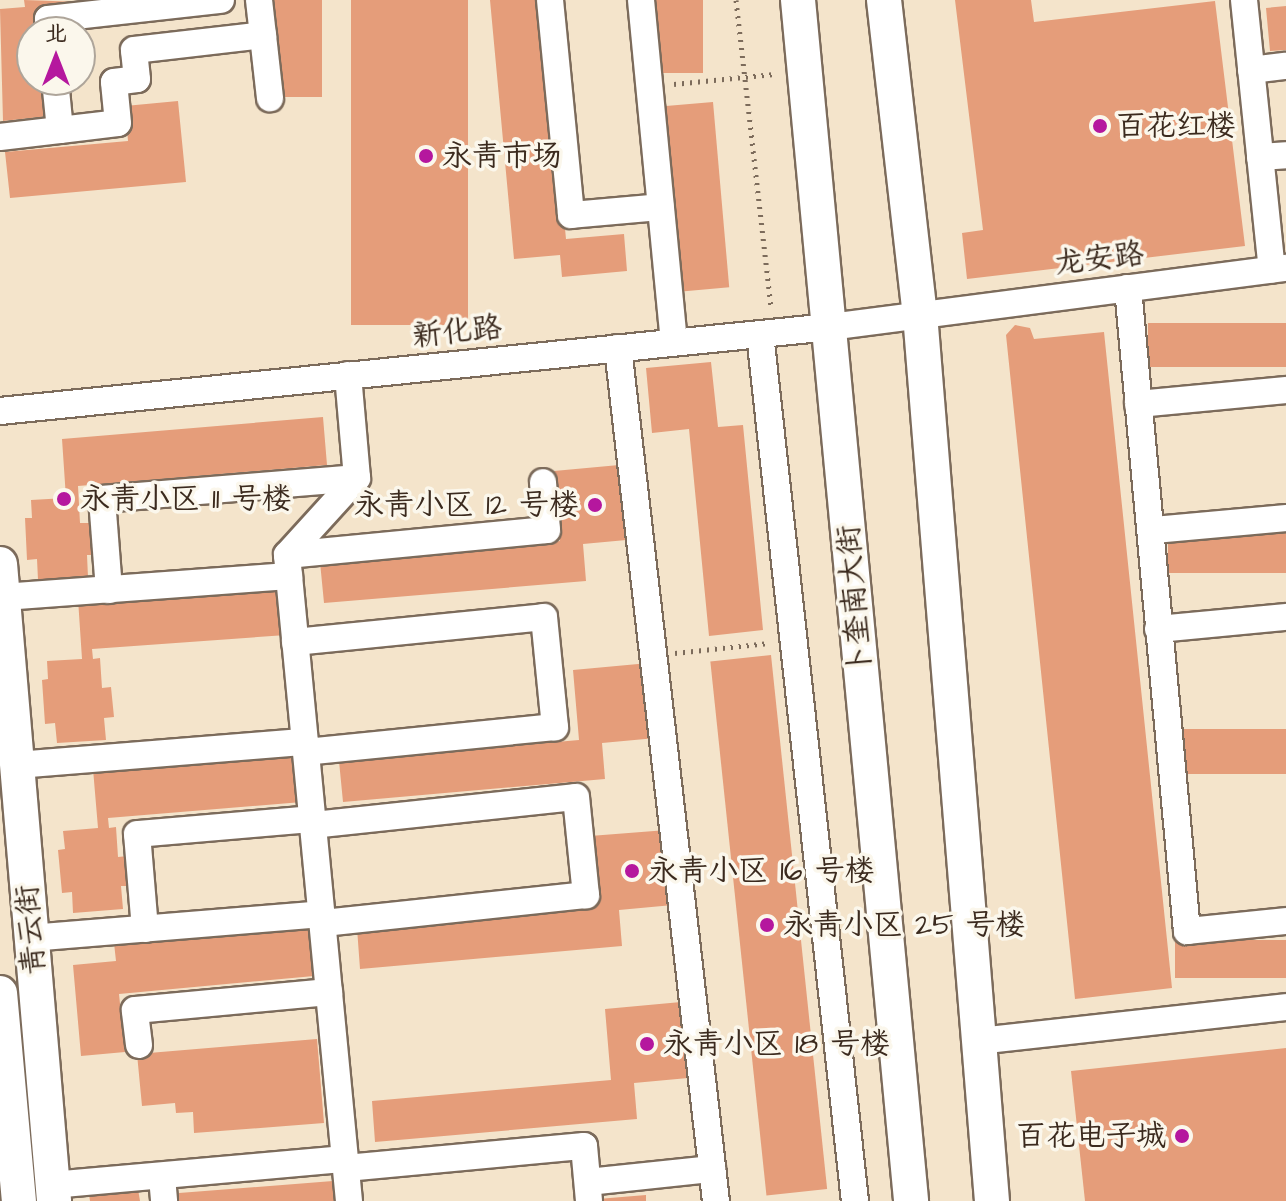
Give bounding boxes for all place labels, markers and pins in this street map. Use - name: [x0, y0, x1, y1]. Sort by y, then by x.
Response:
- place label: 百花红楼: [1116, 108, 1236, 144]
- marker: 百花红楼: [1091, 117, 1109, 135]
- place label: 永青市场: [442, 138, 562, 174]
- marker: 永青市场: [417, 147, 435, 165]
- place label: 永青小区 11 号楼: [80, 481, 292, 517]
- place label: 永青小区 12 号楼: [354, 487, 579, 523]
- marker: 永青小区 11 号楼: [55, 490, 73, 508]
- marker: 永青小区 12 号楼: [586, 496, 604, 514]
- place label: 永青小区 16 号楼: [648, 853, 875, 889]
- marker: 永青小区 16 号楼: [623, 862, 641, 880]
- place label: 永青小区 25 号楼: [783, 907, 1025, 943]
- marker: 永青小区 25 号楼: [758, 916, 776, 934]
- place label: 永青小区 18 号楼: [663, 1026, 890, 1062]
- marker: 永青小区 18 号楼: [638, 1035, 656, 1053]
- place label: 百花电子城: [1016, 1118, 1166, 1154]
- marker: 百花电子城: [1173, 1127, 1191, 1145]

